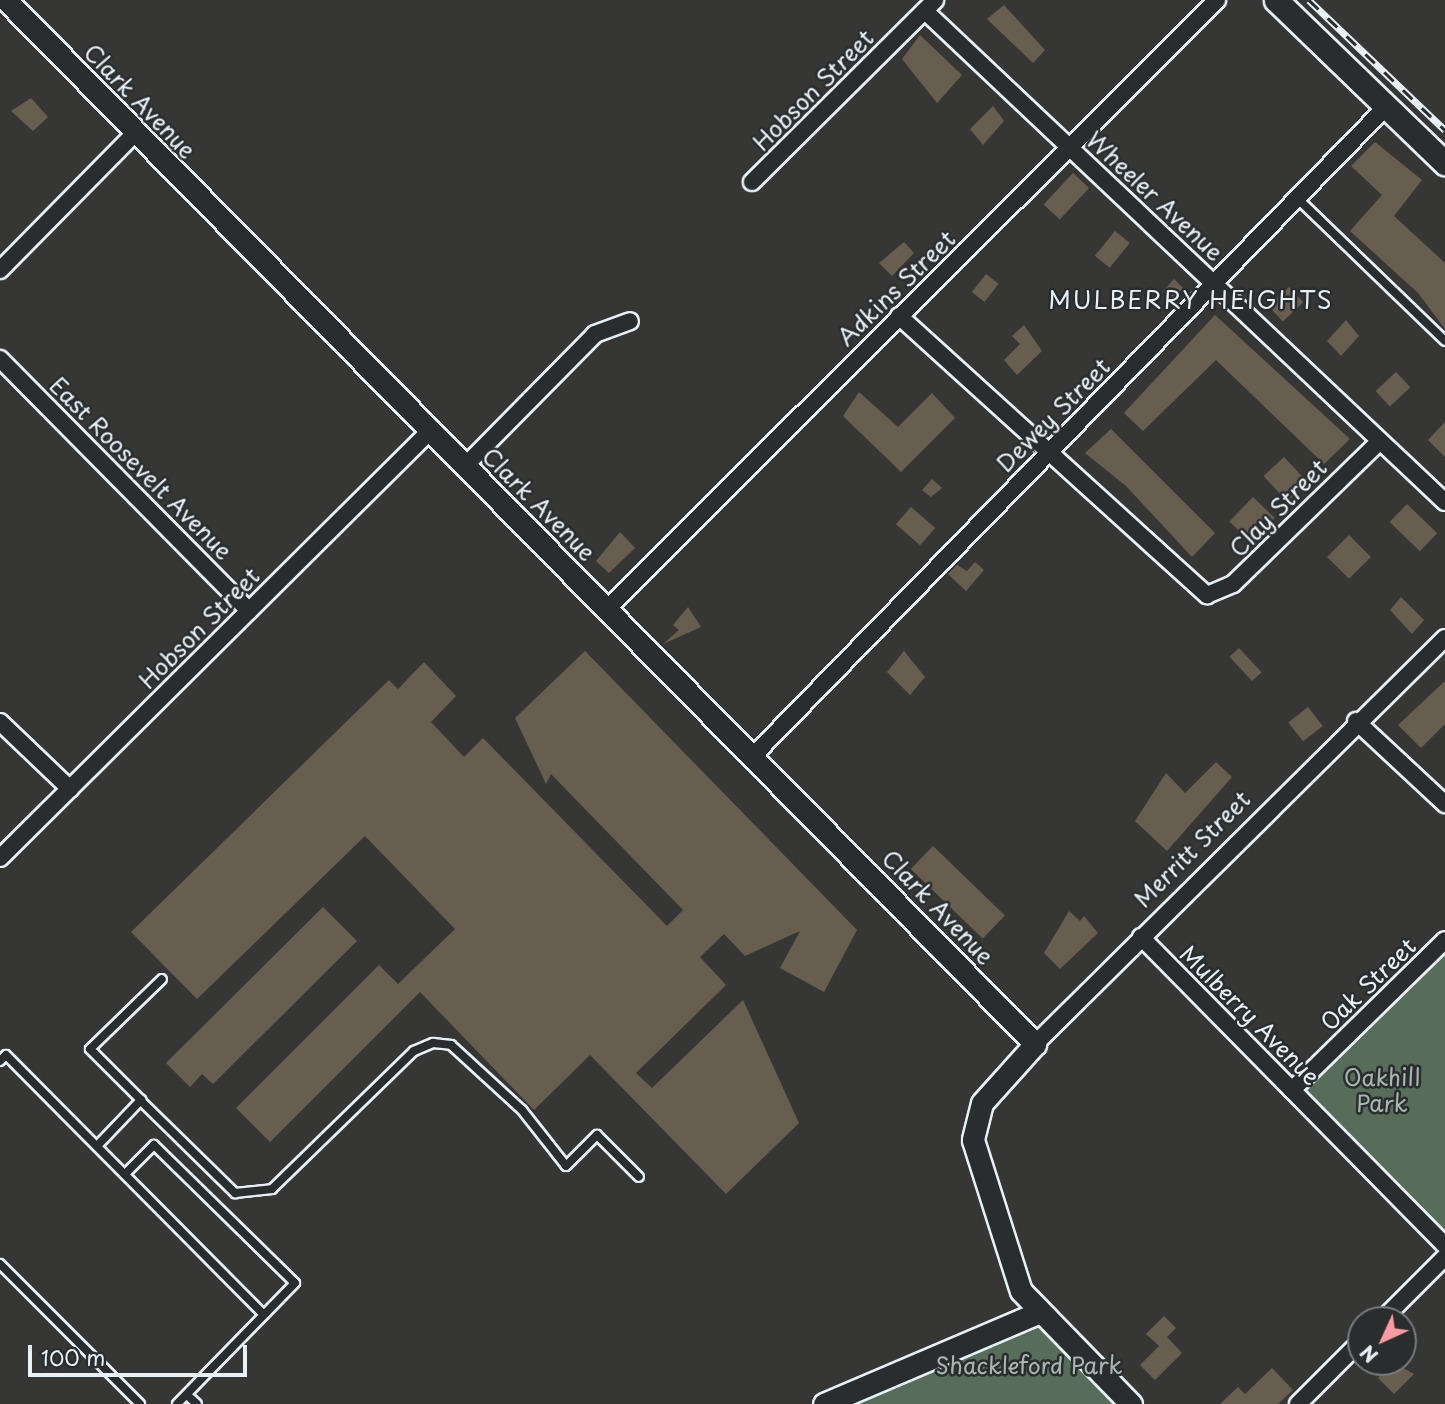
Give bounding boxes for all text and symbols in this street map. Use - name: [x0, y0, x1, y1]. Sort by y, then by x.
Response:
- street label: Hobson Street: [747, 24, 879, 156]
- street label: Clark Avenue: [79, 38, 201, 164]
- street label: Wheeler Avenue: [1081, 125, 1229, 267]
- street label: Adkins Street: [831, 225, 961, 351]
- district label: MULBERRY HEIGHTS: [1052, 286, 1330, 314]
- street label: Dewey Street: [990, 352, 1116, 478]
- street label: East Roosevelt Avenue: [45, 372, 237, 564]
- street label: Clark Avenue: [477, 442, 601, 566]
- street label: Clay Street: [1223, 453, 1333, 563]
- street label: Hobson Street: [133, 562, 265, 694]
- street label: Merritt Street: [1128, 785, 1256, 913]
- street label: Clark Avenue: [877, 844, 999, 970]
- street label: Oak Street: [1314, 931, 1422, 1037]
- street label: Mulberry Avenue: [1174, 939, 1326, 1091]
- park label: Oakhill Park: [1344, 1063, 1420, 1117]
- north arrow: [1347, 1306, 1417, 1376]
- scale bar: [32, 1330, 250, 1374]
- text: N: [1353, 1339, 1384, 1370]
- text: 100 m: [41, 1341, 105, 1373]
- park label: Shackleford Park: [935, 1351, 1123, 1379]

